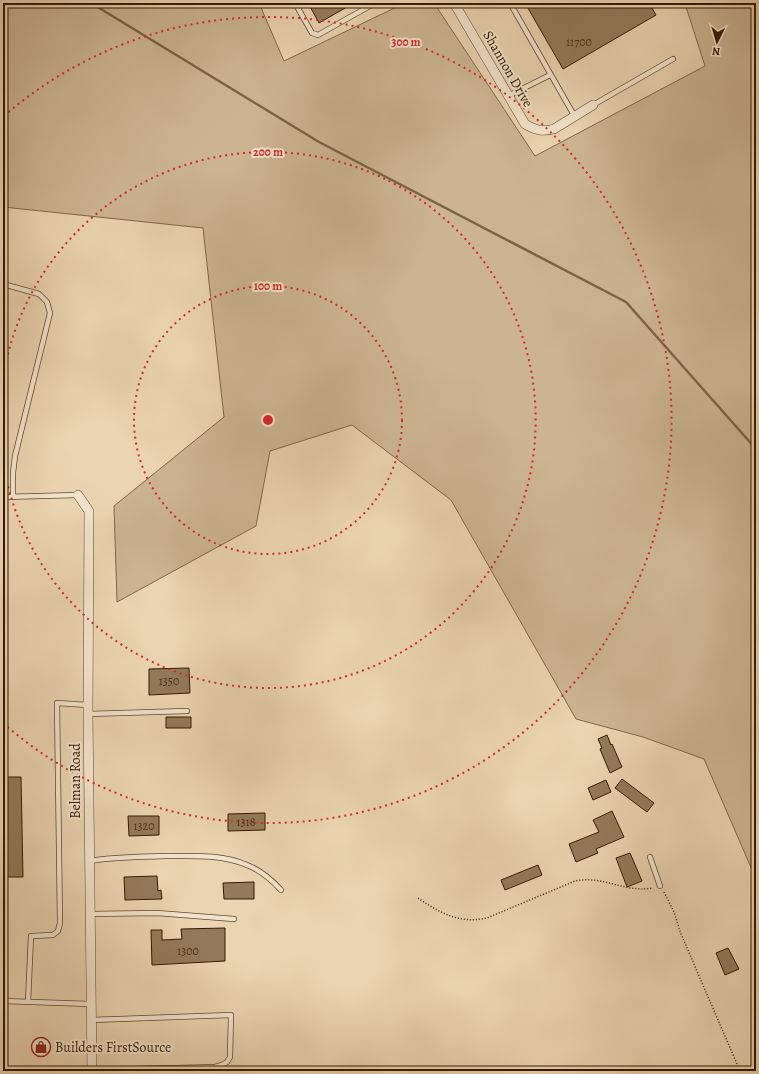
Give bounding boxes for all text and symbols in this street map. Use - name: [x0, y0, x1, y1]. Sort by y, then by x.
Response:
- north arrow: [697, 22, 737, 62]
- street label: Shannon Drive: [478, 27, 538, 111]
- text: 300 m: [391, 34, 421, 50]
- house number: 11700: [566, 34, 592, 50]
- text: N: [712, 44, 721, 59]
- text: 200 m: [253, 144, 283, 160]
- text: 100 m: [254, 278, 282, 294]
- centre of rings: [261, 413, 275, 427]
- house number: 1350: [159, 673, 179, 689]
- street label: Belman Road: [66, 743, 85, 819]
- house number: 1318: [236, 814, 256, 830]
- house number: 1320: [133, 818, 155, 834]
- house number: 1300: [177, 943, 199, 959]
- shop icon: Builders FirstSource: [30, 1036, 52, 1058]
- place label: Builders FirstSource: [55, 1038, 171, 1057]

